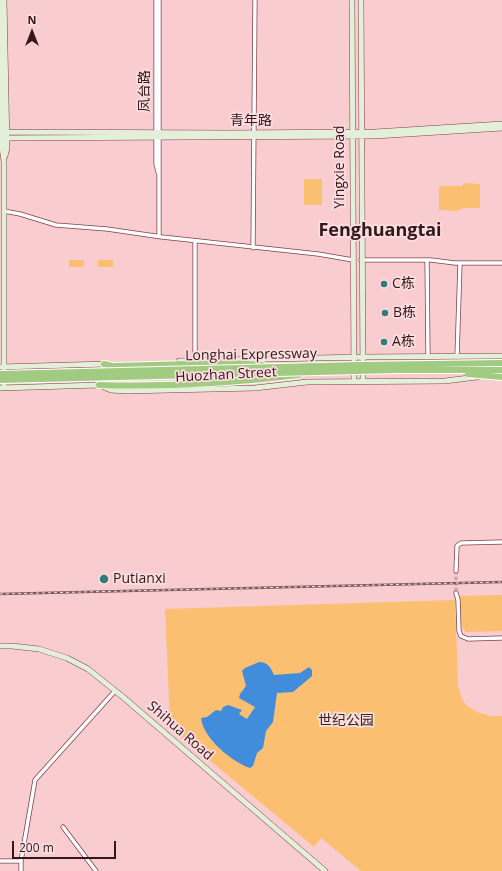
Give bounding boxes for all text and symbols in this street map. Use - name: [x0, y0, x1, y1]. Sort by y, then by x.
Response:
- north arrow: [12, 12, 52, 52]
- text: N: [28, 12, 36, 27]
- street label: 凤台路: [137, 70, 153, 112]
- street label: 青年路: [230, 113, 272, 129]
- street label: Yingxie Road: [332, 125, 348, 209]
- district label: Fenghuangtai: [318, 220, 442, 242]
- place label: C栋: [392, 276, 415, 292]
- marker: C栋: [379, 279, 389, 289]
- place label: B栋: [393, 305, 416, 321]
- marker: B栋: [380, 308, 390, 318]
- place label: A栋: [392, 334, 415, 350]
- marker: A栋: [379, 337, 389, 347]
- street label: Longhai Expressway: [185, 345, 317, 365]
- street label: Huozhan Street: [175, 364, 277, 386]
- place label: Putianxi: [113, 571, 166, 587]
- marker: Putianxi: [98, 573, 110, 585]
- street label: Shihua Road: [144, 698, 216, 764]
- park label: 世纪公园: [318, 713, 374, 729]
- scale bar: [14, 833, 118, 859]
- text: 200 m: [19, 839, 54, 856]

